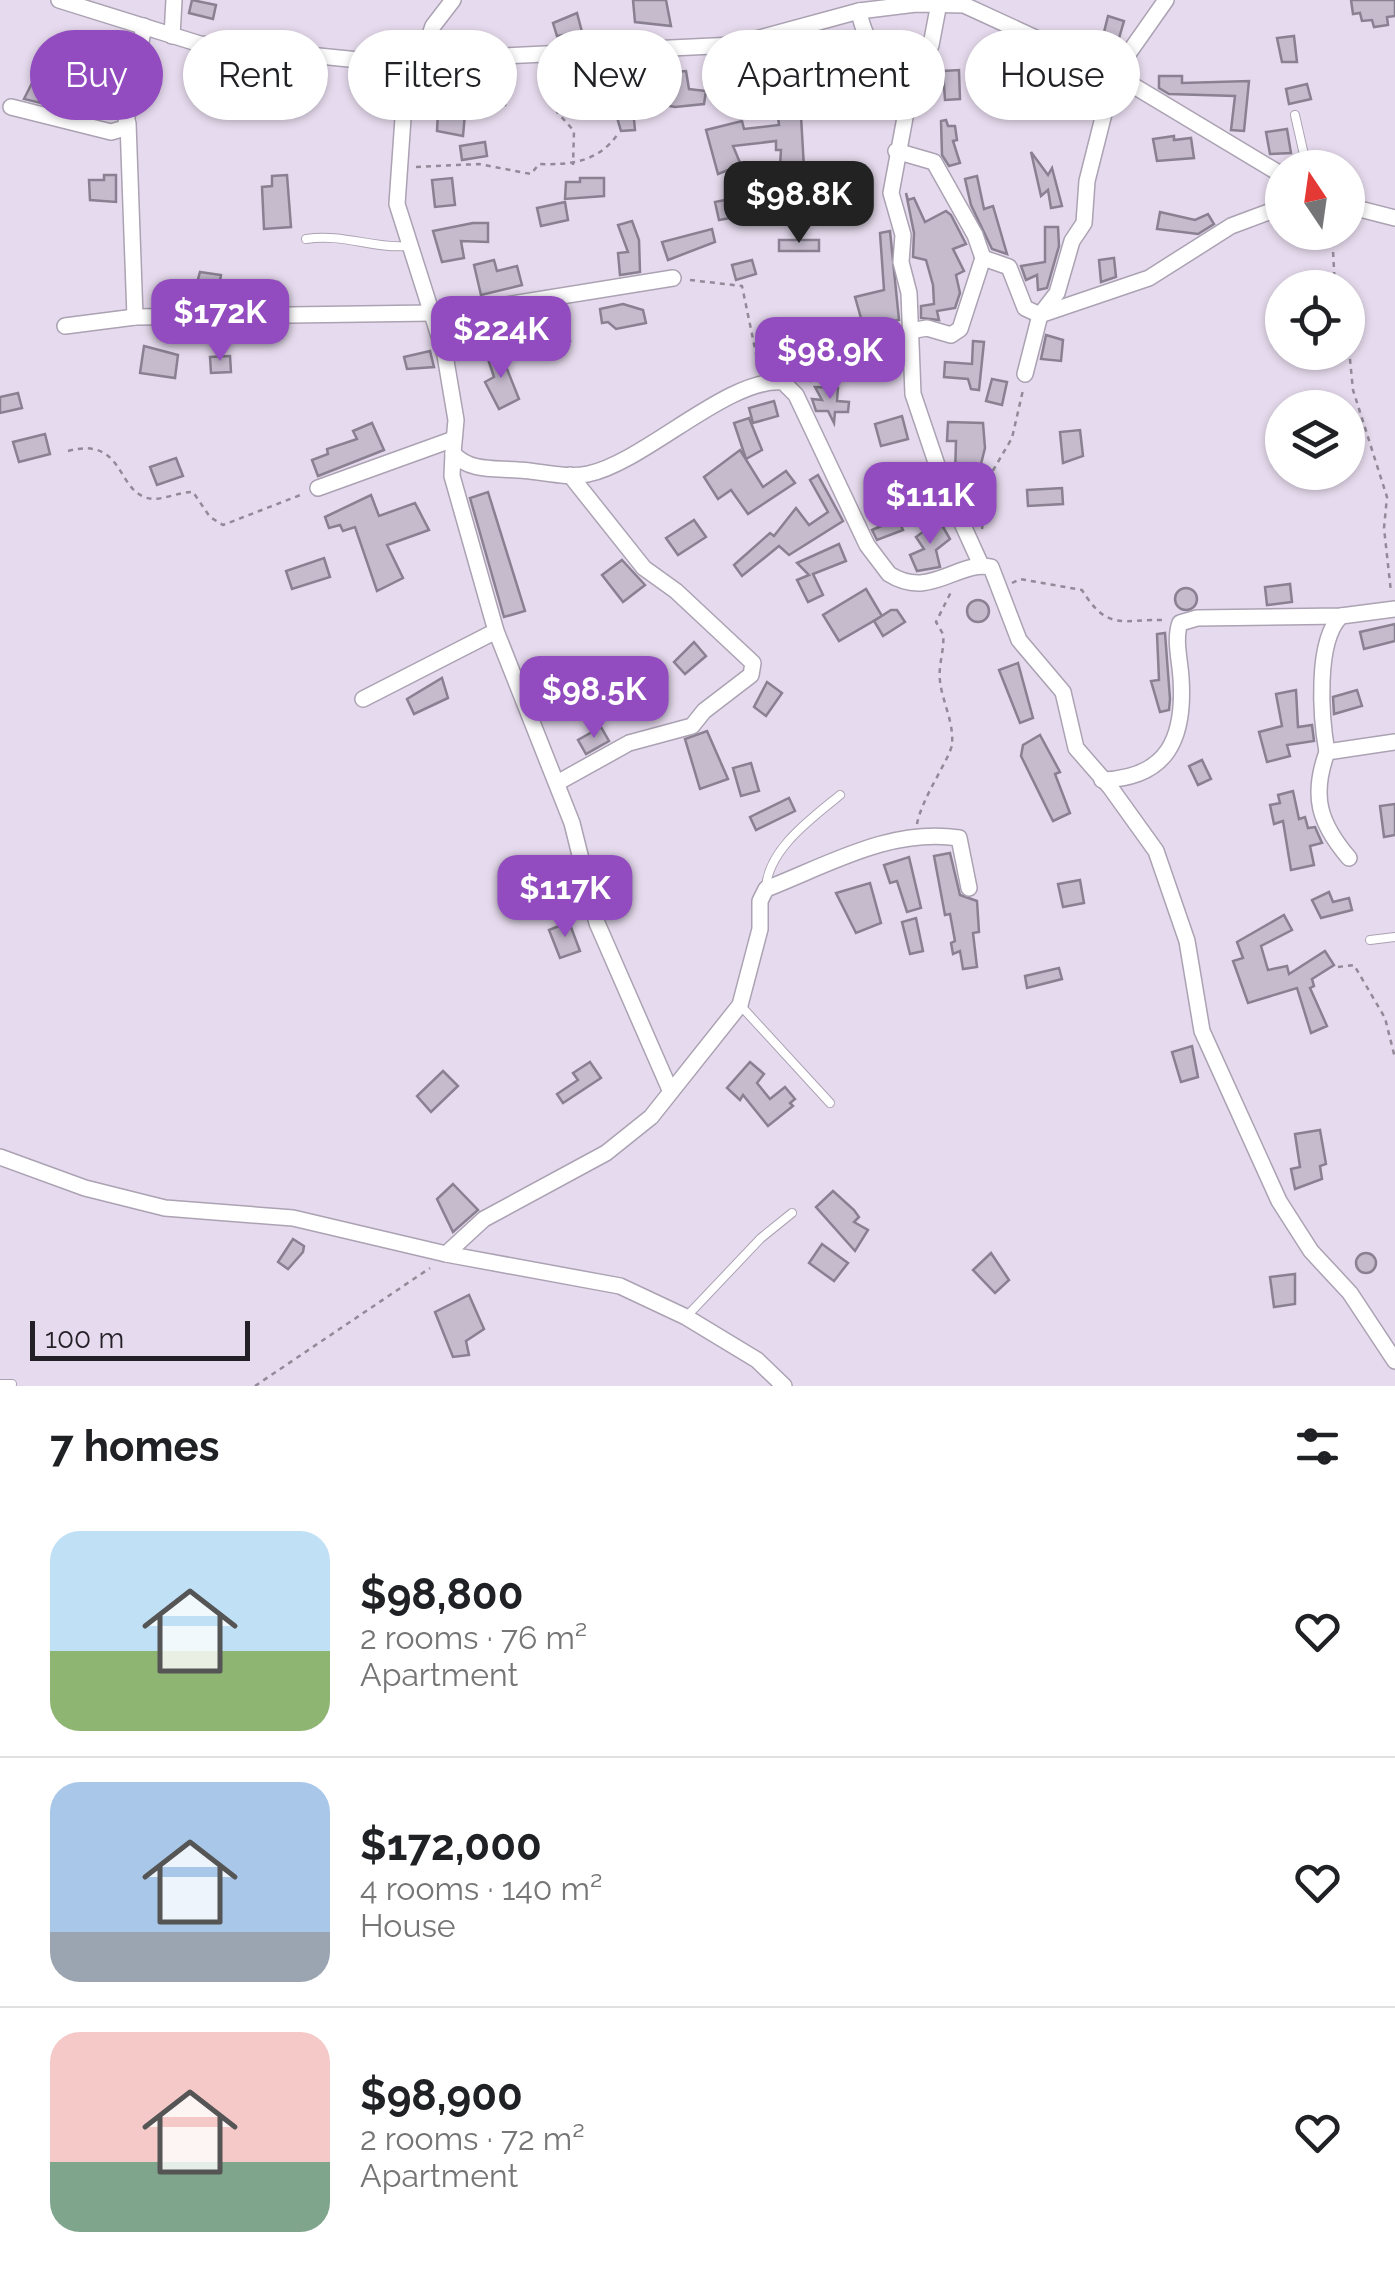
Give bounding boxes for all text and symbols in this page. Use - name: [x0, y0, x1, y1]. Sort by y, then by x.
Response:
- chip: Buy: [30, 30, 163, 120]
- chip: Rent: [183, 30, 328, 120]
- chip: Filters: [348, 30, 517, 120]
- chip: New: [537, 30, 682, 120]
- chip: Apartment: [702, 30, 945, 120]
- chip: House: [965, 30, 1140, 120]
- north arrow: [1265, 150, 1365, 250]
- map controls: [1265, 150, 1365, 490]
- pin: $98.8K: [718, 161, 880, 246]
- text: $98.8K: [746, 175, 852, 212]
- button: locate: [1265, 270, 1365, 370]
- pin: $172K: [150, 279, 290, 364]
- text: $172K: [173, 293, 267, 330]
- pin: $224K: [431, 296, 571, 381]
- text: $224K: [453, 310, 549, 347]
- pin: $98.9K: [749, 317, 911, 402]
- text: $98.9K: [777, 331, 883, 368]
- button: layers: [1265, 390, 1365, 490]
- pin: $111K: [860, 462, 1000, 547]
- text: $111K: [885, 476, 975, 513]
- pin: $98.5K: [513, 656, 675, 741]
- text: $98.5K: [542, 670, 646, 707]
- pin: $117K: [495, 855, 635, 940]
- text: $117K: [519, 869, 611, 906]
- scale bar: [30, 1316, 250, 1360]
- text: 100 m: [45, 1322, 124, 1355]
- icon: filters: [1290, 1419, 1345, 1474]
- text: 7 homes: [50, 1422, 219, 1471]
- text: $98,800: [360, 1570, 523, 1619]
- icon: home: [130, 1571, 250, 1691]
- icon: heart: [1290, 1604, 1345, 1659]
- text: 2 rooms · 76 m²: [360, 1619, 587, 1656]
- text: Apartment: [360, 1656, 518, 1693]
- text: $172,000: [360, 1821, 542, 1870]
- icon: home: [130, 1822, 250, 1942]
- icon: heart: [1290, 1855, 1345, 1910]
- text: 4 rooms · 140 m²: [360, 1870, 602, 1907]
- text: House: [360, 1907, 456, 1944]
- text: $98,900: [360, 2071, 523, 2120]
- icon: home: [130, 2072, 250, 2192]
- icon: heart: [1290, 2105, 1345, 2160]
- text: 2 rooms · 72 m²: [360, 2120, 585, 2157]
- text: Apartment: [360, 2157, 518, 2194]

